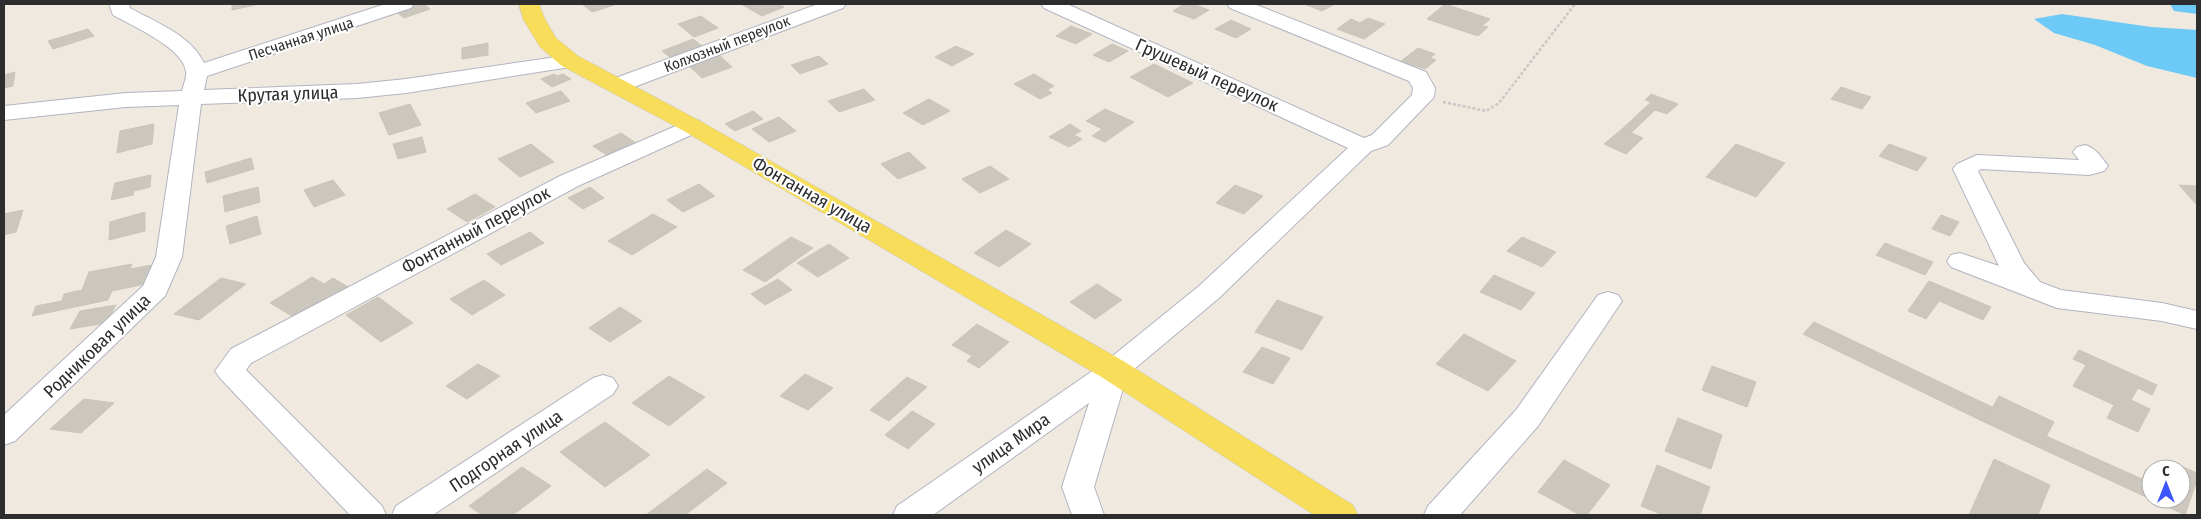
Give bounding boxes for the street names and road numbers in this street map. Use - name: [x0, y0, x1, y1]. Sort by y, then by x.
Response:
- street label: Колхозный переулок: [662, 12, 792, 76]
- street label: Песчанная улица: [246, 14, 356, 64]
- street label: Грушевый переулок: [1132, 34, 1282, 117]
- street label: Крутая улица: [237, 81, 339, 107]
- street label: Фонтанная улица: [748, 152, 876, 238]
- street label: Фонтанный переулок: [398, 181, 554, 278]
- street label: Родниковая улица: [39, 289, 155, 403]
- street label: Подгорная улица: [445, 405, 567, 497]
- street label: улица Мира: [968, 408, 1054, 478]

